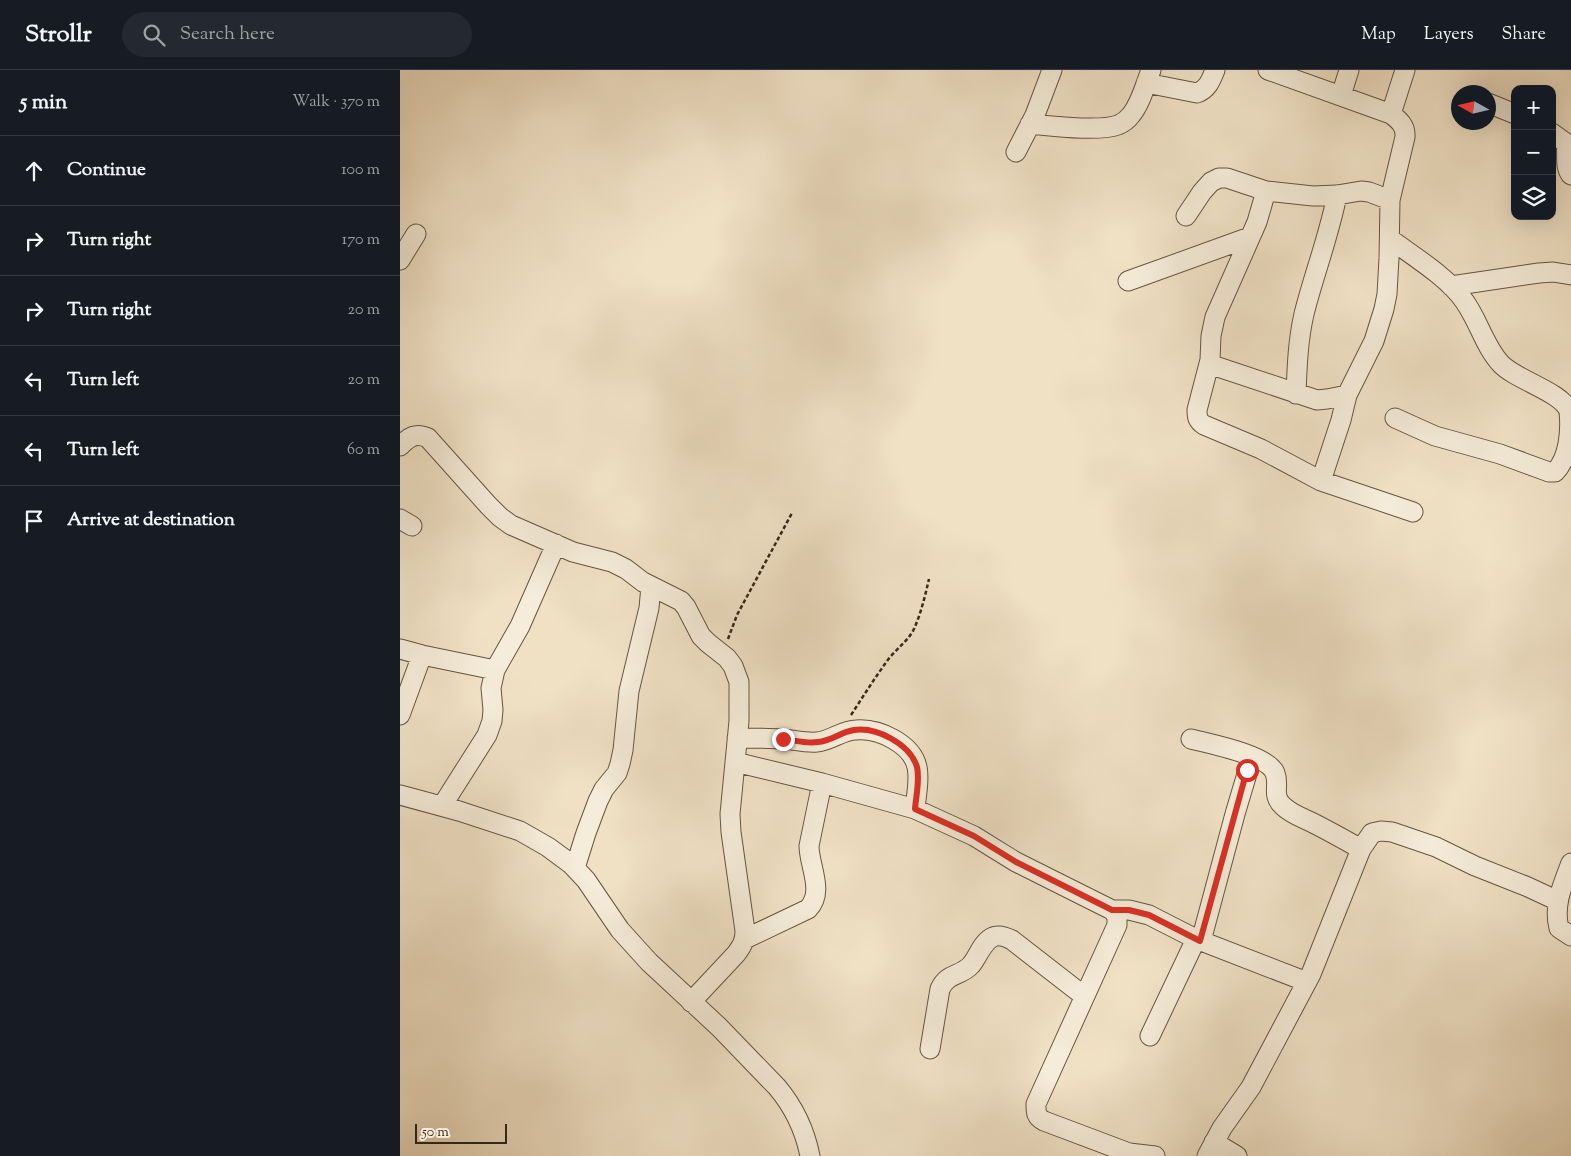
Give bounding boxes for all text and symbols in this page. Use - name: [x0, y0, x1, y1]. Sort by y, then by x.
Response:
- search box: [122, 12, 472, 57]
- text: Strollr: [25, 18, 92, 52]
- icon: search: [140, 21, 168, 49]
- text: Search here: [180, 21, 275, 48]
- text: Map: [1361, 22, 1396, 48]
- text: Layers: [1424, 22, 1474, 48]
- text: Share: [1502, 22, 1546, 48]
- north arrow: [1451, 85, 1496, 130]
- map controls: [1511, 85, 1556, 220]
- button: +: [1511, 85, 1556, 130]
- text: 5 min: [20, 88, 67, 118]
- text: Walk · 370 m: [292, 91, 380, 114]
- button: −: [1511, 130, 1556, 175]
- icon: ahead: [20, 157, 48, 185]
- text: Continue: [67, 157, 146, 184]
- text: 100 m: [341, 159, 380, 182]
- button: layers: [1511, 175, 1556, 220]
- icon: right: [20, 227, 48, 255]
- text: Turn right: [67, 227, 151, 254]
- text: 170 m: [342, 229, 380, 252]
- icon: right: [20, 297, 48, 325]
- text: Turn right: [67, 297, 151, 324]
- text: 20 m: [347, 299, 380, 322]
- icon: left: [20, 367, 48, 395]
- text: Turn left: [67, 367, 139, 394]
- text: 20 m: [347, 369, 380, 392]
- icon: left: [20, 437, 48, 465]
- text: Turn left: [67, 437, 139, 464]
- text: 60 m: [347, 439, 380, 462]
- icon: arrive: [20, 507, 48, 535]
- text: Arrive at destination: [67, 507, 235, 534]
- route end: [772, 728, 795, 751]
- route start: [1236, 759, 1259, 782]
- scale bar: [415, 1121, 508, 1144]
- text: 50 m: [422, 1123, 449, 1143]

